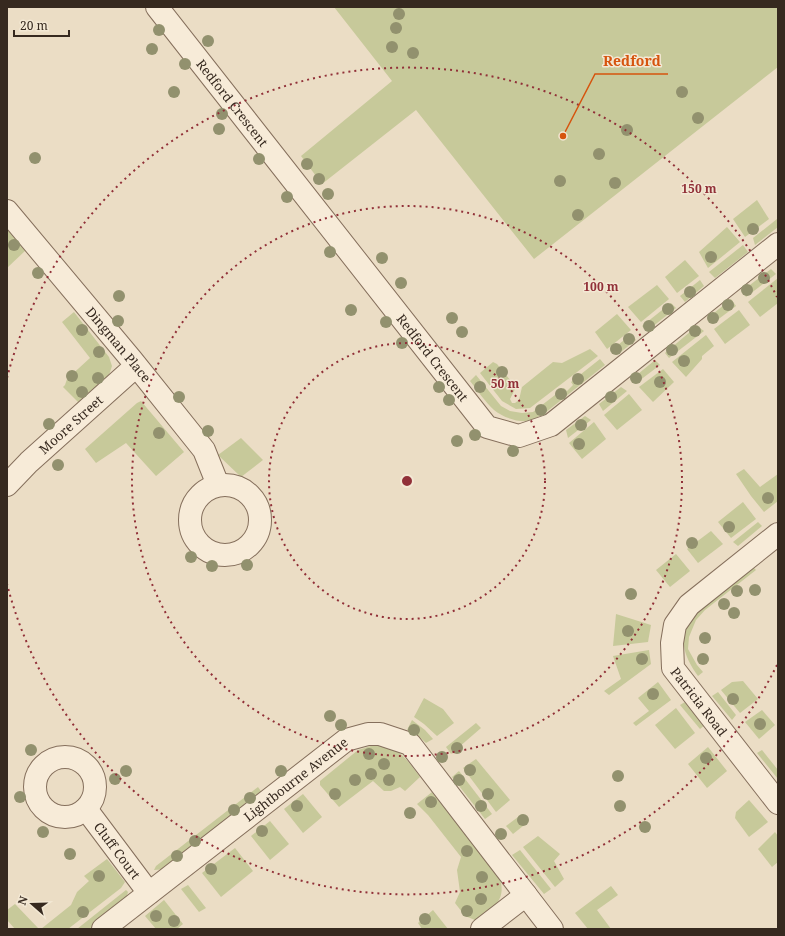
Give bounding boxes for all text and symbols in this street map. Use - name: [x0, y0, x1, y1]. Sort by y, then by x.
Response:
- scale bar: [14, 12, 69, 38]
- text: 20 m: [20, 17, 48, 34]
- callout: Redford: [595, 48, 668, 74]
- text: Redford: [603, 51, 661, 70]
- street label: Redford Crescent: [192, 55, 273, 151]
- text: 150 m: [681, 180, 717, 197]
- text: 100 m: [583, 278, 619, 295]
- street label: Dingman Place: [82, 303, 155, 386]
- street label: Redford Crescent: [393, 310, 473, 406]
- text: 50 m: [491, 375, 519, 392]
- street label: Moore Street: [35, 391, 107, 458]
- centre of rings: [400, 474, 414, 488]
- street label: Patricia Road: [667, 663, 732, 740]
- street label: Lightbourne Avenue: [240, 733, 351, 825]
- street label: Cluff Court: [90, 818, 145, 883]
- north arrow: [12, 884, 52, 924]
- text: N: [14, 893, 31, 907]

